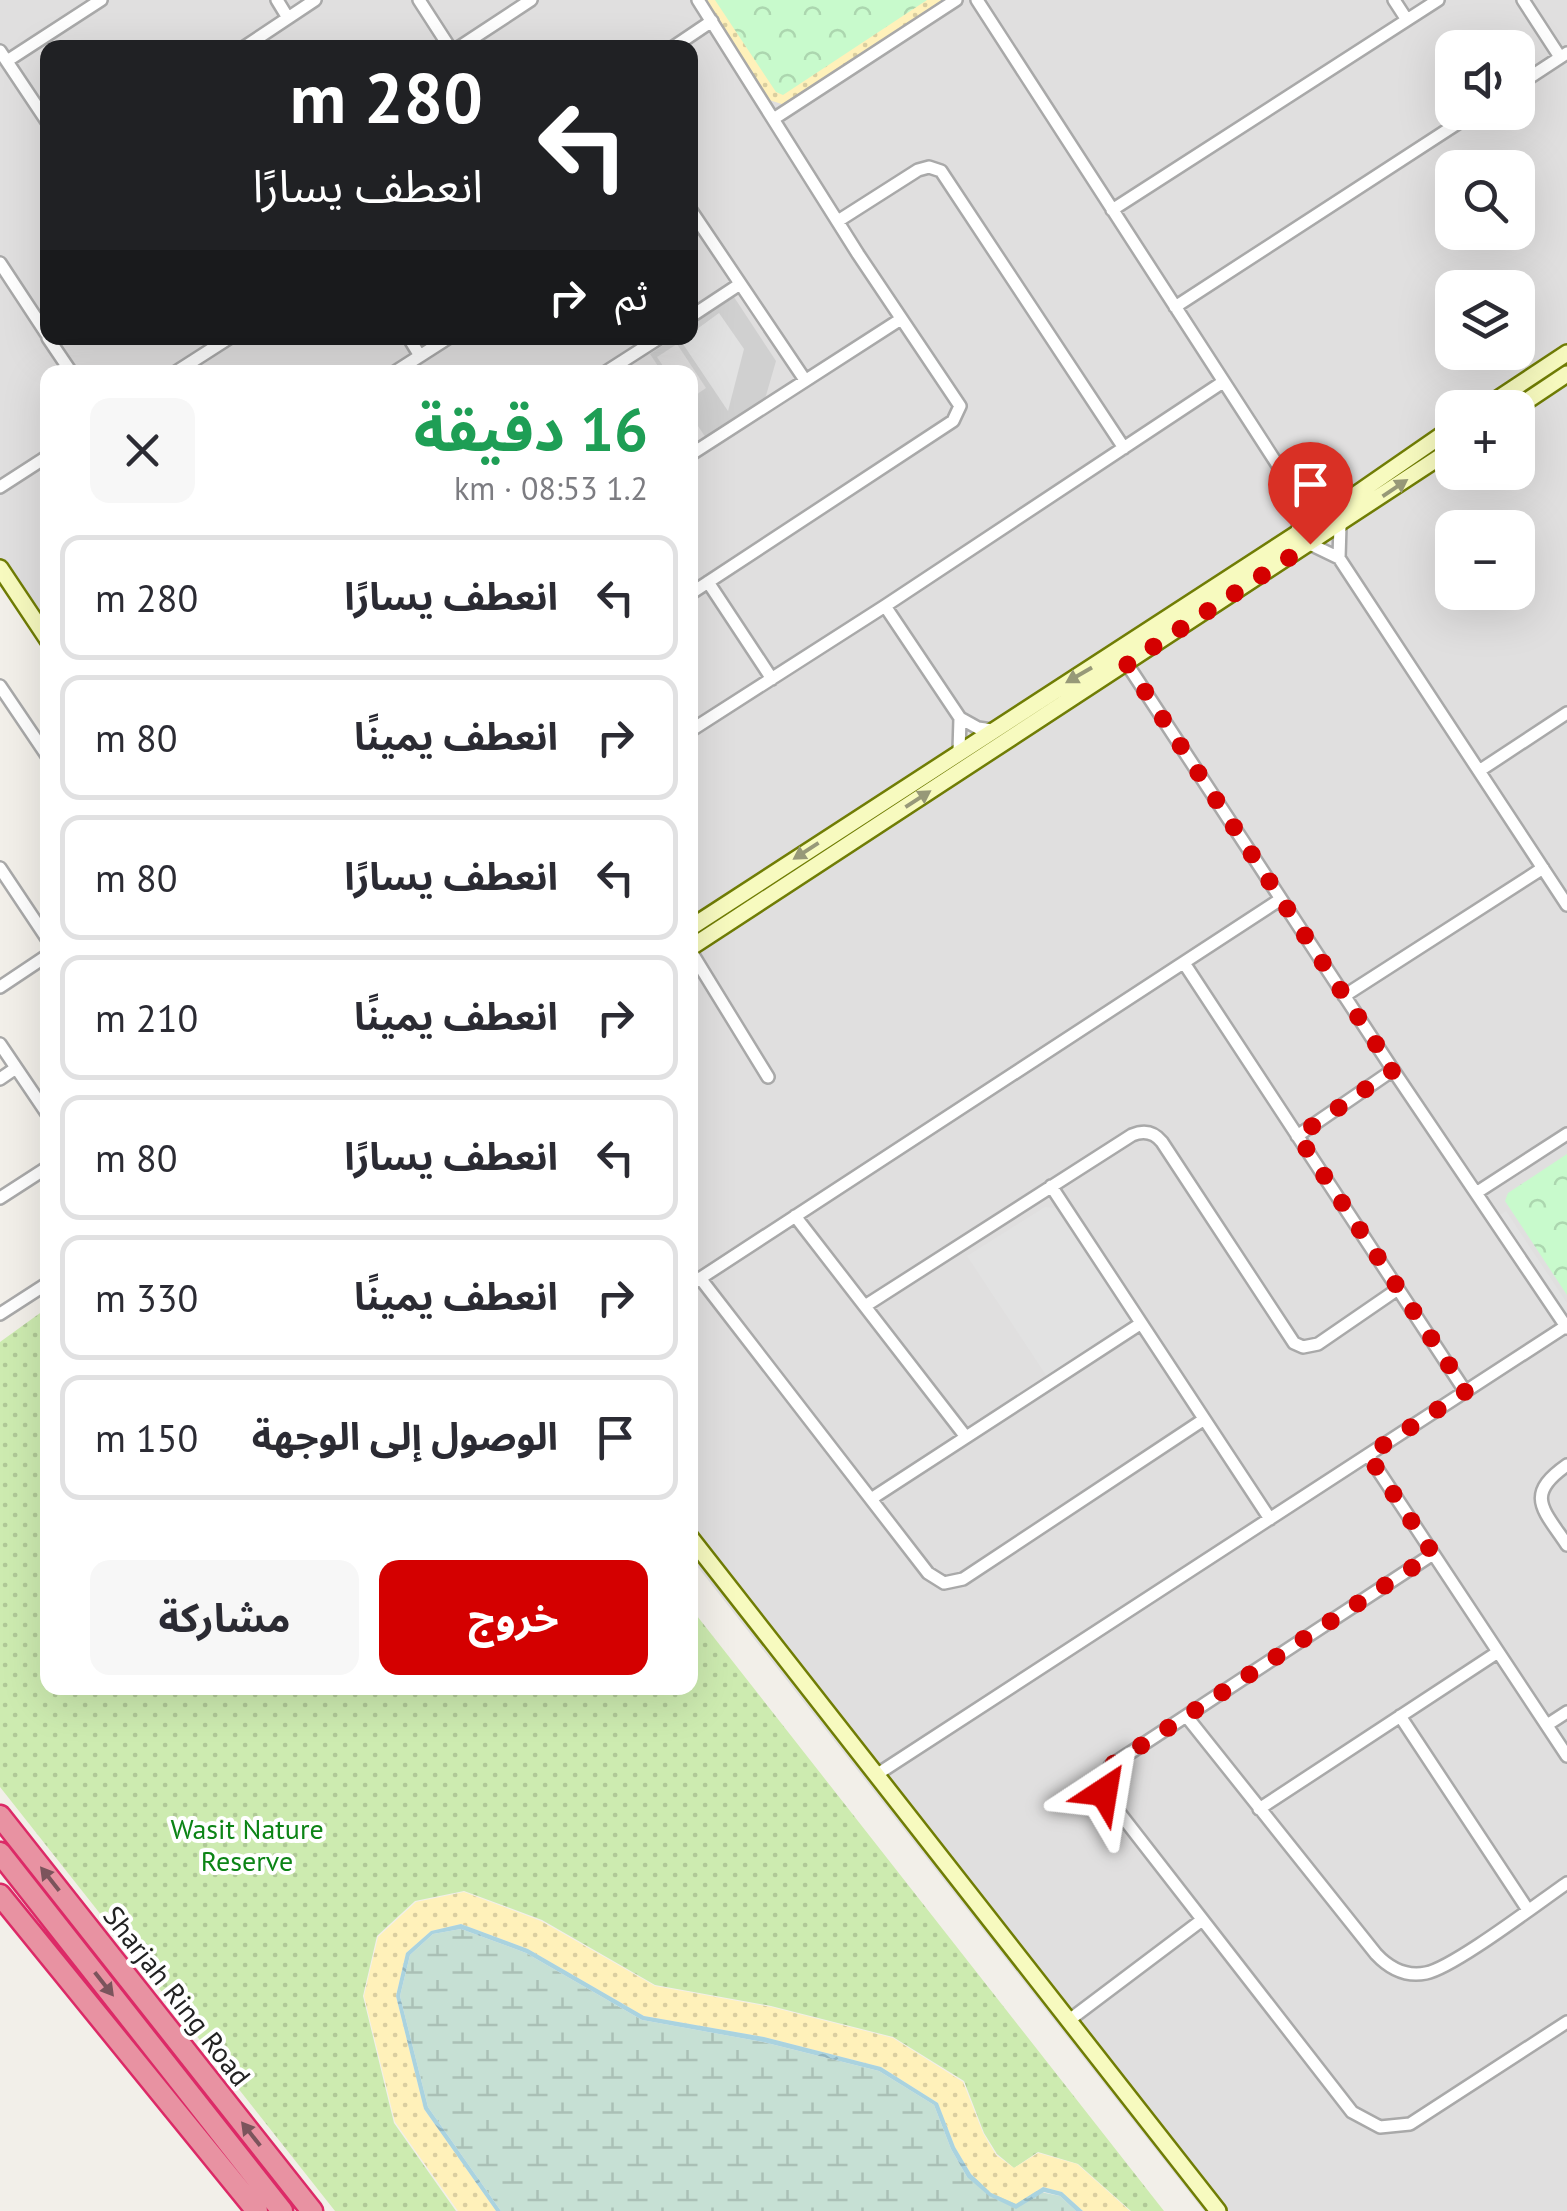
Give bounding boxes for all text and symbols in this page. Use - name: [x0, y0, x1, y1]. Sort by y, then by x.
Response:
- map controls: [1435, 30, 1535, 610]
- button: sound: [1435, 30, 1535, 130]
- text: 280 m: [290, 52, 483, 142]
- icon: left: [518, 80, 648, 210]
- button: search: [1435, 150, 1535, 250]
- text: انعطف يسارًا: [252, 156, 483, 214]
- icon: right: [540, 270, 595, 325]
- button: layers: [1435, 270, 1535, 370]
- text: ثم: [615, 271, 648, 320]
- text: 16 دقيقة: [414, 390, 648, 468]
- button: +: [1435, 390, 1535, 490]
- button: close: [90, 398, 195, 503]
- pin: [1268, 442, 1353, 545]
- icon: arrive: [1283, 457, 1338, 512]
- text: 1.2 km · 08:53: [454, 467, 648, 509]
- one-way arrow: [1382, 479, 1409, 497]
- button: −: [1435, 510, 1535, 610]
- icon: left: [588, 570, 643, 625]
- text: انعطف يسارًا: [344, 571, 558, 620]
- text: 280 m: [95, 573, 198, 622]
- one-way arrow: [1065, 665, 1093, 683]
- icon: right: [588, 710, 643, 765]
- text: انعطف يمينًا: [354, 711, 558, 760]
- text: 80 m: [95, 713, 177, 762]
- one-way arrow: [904, 790, 932, 809]
- one-way arrow: [793, 842, 820, 860]
- icon: left: [588, 850, 643, 905]
- text: انعطف يسارًا: [344, 851, 558, 900]
- text: 80 m: [95, 853, 177, 902]
- icon: right: [588, 990, 643, 1045]
- text: انعطف يمينًا: [354, 991, 558, 1040]
- text: 210 m: [95, 993, 198, 1042]
- icon: left: [588, 1130, 643, 1185]
- text: انعطف يسارًا: [344, 1131, 558, 1180]
- text: 80 m: [95, 1133, 177, 1182]
- icon: right: [588, 1270, 643, 1325]
- text: انعطف يمينًا: [354, 1271, 558, 1320]
- text: 330 m: [95, 1273, 198, 1322]
- icon: arrive: [588, 1410, 643, 1465]
- text: الوصول إلى الوجهة: [252, 1411, 558, 1460]
- text: 150 m: [95, 1413, 198, 1462]
- button: مشاركة: [90, 1560, 359, 1675]
- button: خروج: [379, 1560, 648, 1675]
- position arrow: [1052, 1740, 1156, 1844]
- park label: Wasit Nature Reserve: [170, 1810, 324, 1879]
- one-way arrow: [40, 1867, 61, 1892]
- street label: Sharjah Ring Road: [95, 1898, 259, 2093]
- one-way arrow: [93, 1971, 114, 1997]
- one-way arrow: [241, 2122, 262, 2147]

